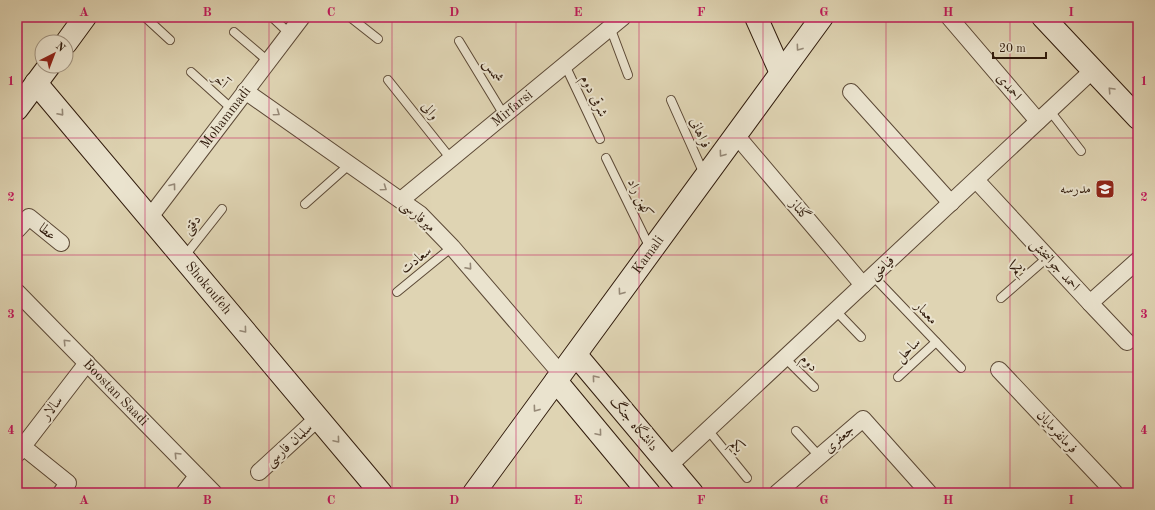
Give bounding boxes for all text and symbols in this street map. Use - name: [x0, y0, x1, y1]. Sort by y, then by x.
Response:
- text: A: [79, 6, 89, 19]
- text: B: [202, 6, 212, 19]
- text: C: [327, 6, 335, 19]
- text: D: [449, 6, 459, 19]
- text: E: [574, 6, 583, 19]
- text: F: [697, 6, 706, 19]
- text: G: [819, 6, 829, 19]
- text: H: [943, 6, 954, 19]
- text: I: [1068, 6, 1074, 19]
- north arrow: [34, 34, 74, 74]
- scale bar: [993, 34, 1046, 60]
- text: N: [53, 41, 67, 55]
- text: 20 m: [999, 43, 1026, 55]
- one-way arrow: [797, 44, 804, 51]
- street label: شمس: [479, 57, 505, 86]
- street label: آخر: [208, 68, 233, 93]
- street label: احمدی: [993, 71, 1024, 104]
- street label: شرقی دوم: [573, 73, 610, 122]
- text: 1: [7, 75, 15, 88]
- text: 1: [1140, 75, 1148, 88]
- street label: Mohammadi: [198, 84, 254, 151]
- street label: Mirfarsi: [489, 87, 535, 129]
- one-way arrow: [1109, 87, 1116, 95]
- street label: والی: [418, 99, 441, 123]
- one-way arrow: [57, 108, 64, 115]
- one-way arrow: [273, 108, 280, 115]
- street label: فراهانی: [686, 116, 713, 151]
- one-way arrow: [720, 149, 727, 156]
- street label: کهن راد: [623, 176, 656, 220]
- school or university icon: مدرسه: [1094, 178, 1116, 200]
- place label: مدرسه: [1060, 182, 1091, 197]
- one-way arrow: [379, 183, 386, 190]
- one-way arrow: [169, 184, 176, 191]
- text: 2: [7, 191, 15, 204]
- text: 2: [1140, 191, 1148, 204]
- street label: گلناز: [785, 194, 814, 224]
- street label: میرفارسی: [397, 197, 438, 236]
- street label: دقتی: [180, 213, 205, 239]
- street label: عطا: [36, 221, 58, 243]
- street label: Kamali: [630, 233, 667, 276]
- street label: احمد جوانبخش: [1026, 236, 1082, 295]
- street label: سعادت: [398, 243, 434, 277]
- street label: فیاضی: [867, 253, 899, 284]
- street label: یکم: [1006, 257, 1030, 282]
- street label: Shokoufeh: [183, 259, 235, 317]
- one-way arrow: [464, 262, 471, 270]
- one-way arrow: [619, 288, 626, 295]
- street label: معمار: [910, 297, 940, 328]
- text: 3: [7, 308, 15, 321]
- text: 3: [1140, 308, 1148, 321]
- one-way arrow: [240, 325, 247, 332]
- street label: ساحل: [893, 335, 925, 367]
- one-way arrow: [63, 339, 71, 347]
- street label: دوم: [794, 352, 820, 378]
- street label: Boostan Saadi: [80, 357, 151, 429]
- one-way arrow: [593, 375, 600, 382]
- street label: دانشگاه جنگ: [607, 392, 663, 454]
- street label: سالار: [37, 394, 66, 425]
- one-way arrow: [534, 404, 541, 411]
- street label: فرمانفرمایان: [1033, 408, 1080, 457]
- street label: سلمان فارسی: [263, 420, 316, 471]
- street label: جعفری: [821, 422, 857, 457]
- text: 4: [7, 424, 15, 437]
- text: 4: [1140, 424, 1148, 437]
- one-way arrow: [594, 428, 601, 435]
- one-way arrow: [332, 436, 339, 443]
- street label: یکم: [723, 436, 748, 460]
- one-way arrow: [174, 452, 182, 460]
- text: A: [79, 494, 89, 507]
- text: B: [202, 494, 212, 507]
- text: C: [327, 494, 335, 507]
- text: D: [449, 494, 459, 507]
- text: E: [574, 494, 583, 507]
- text: F: [697, 494, 706, 507]
- text: G: [819, 494, 829, 507]
- text: H: [943, 494, 954, 507]
- text: I: [1068, 494, 1074, 507]

